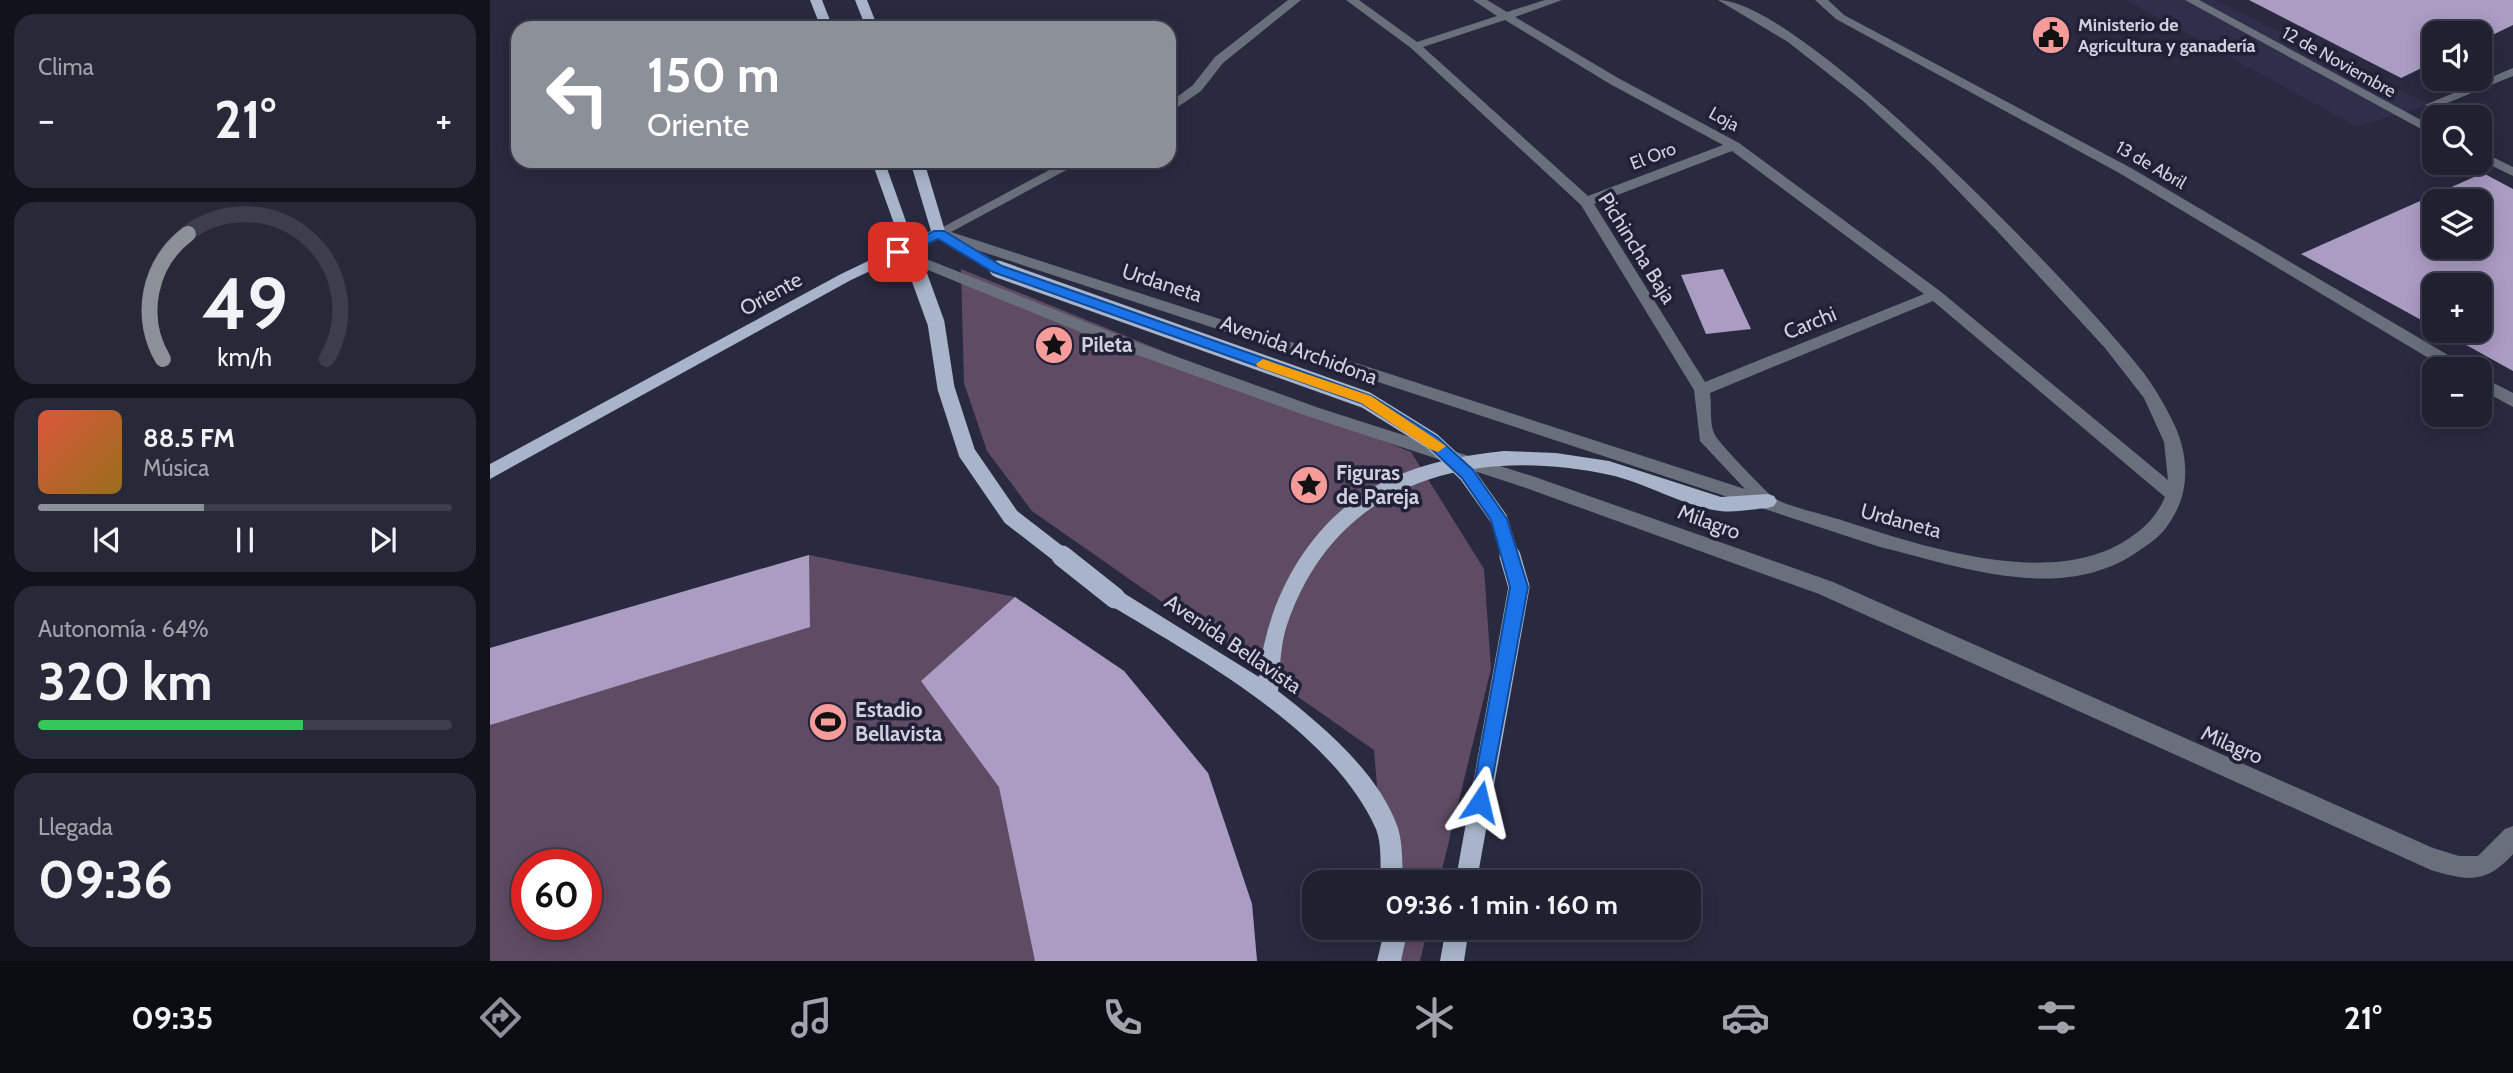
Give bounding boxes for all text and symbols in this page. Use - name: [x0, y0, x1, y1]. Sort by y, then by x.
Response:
- public building icon: Ministerio de Agricultura y ganadería: [2030, 14, 2072, 56]
- place label: Ministerio de Agricultura y ganadería: [2078, 14, 2256, 57]
- map controls: [2422, 21, 2492, 427]
- button: sound: [2422, 21, 2492, 91]
- street label: 12 de Noviembre: [2278, 22, 2400, 102]
- text: 150 m: [647, 45, 780, 104]
- icon: left: [532, 49, 623, 140]
- text: Clima: [38, 53, 94, 81]
- text: 21°: [214, 88, 276, 151]
- text: −: [38, 96, 55, 143]
- text: +: [435, 96, 452, 143]
- street label: Loja: [1705, 102, 1743, 136]
- text: Oriente: [647, 105, 749, 144]
- button: search: [2422, 105, 2492, 175]
- street label: 13 de Abril: [2112, 136, 2191, 194]
- street label: El Oro: [1627, 137, 1679, 175]
- street label: Pichincha Baja: [1593, 188, 1681, 308]
- button: layers: [2422, 189, 2492, 259]
- pin: [868, 222, 928, 282]
- icon: arrive: [879, 233, 917, 271]
- street label: Urdaneta: [1119, 258, 1205, 307]
- text: 49: [202, 259, 288, 347]
- street label: Oriente: [735, 266, 806, 321]
- button: +: [2422, 273, 2492, 343]
- street label: Carchi: [1780, 301, 1840, 344]
- street label: Avenida Archidona: [1217, 309, 1381, 390]
- place icon: Pileta: [1033, 324, 1075, 366]
- place label: Pileta: [1081, 332, 1133, 357]
- text: km/h: [218, 342, 272, 372]
- button: −: [2422, 357, 2492, 427]
- text: 88.5 FM: [143, 422, 235, 454]
- text: Música: [143, 454, 209, 482]
- place label: Figuras de Pareja: [1336, 460, 1420, 509]
- place icon: Figuras de Pareja: [1288, 464, 1330, 506]
- street label: Urdaneta: [1858, 498, 1944, 543]
- street label: Milagro: [1674, 499, 1744, 544]
- icon: previous: [88, 521, 126, 559]
- icon: pause: [226, 521, 264, 559]
- icon: next: [364, 521, 402, 559]
- street label: Avenida Bellavista: [1160, 589, 1306, 698]
- text: Autonomía · 64%: [38, 615, 209, 643]
- text: 320 km: [38, 650, 212, 713]
- place label: Estadio Bellavista: [855, 697, 943, 746]
- sports icon: Estadio Bellavista: [807, 701, 849, 743]
- street label: Milagro: [2198, 720, 2267, 769]
- position arrow: [1443, 765, 1517, 839]
- text: Llegada: [38, 813, 113, 841]
- text: 09:36: [38, 848, 173, 911]
- speed limit sign: 60: [511, 849, 602, 940]
- text: 09:36 · 1 min · 160 m: [1385, 889, 1618, 921]
- icon: directions: [476, 993, 525, 1042]
- icon: music: [787, 993, 836, 1042]
- icon: phone: [1098, 993, 1147, 1042]
- icon: climate: [1410, 993, 1459, 1042]
- icon: car: [1721, 993, 1770, 1042]
- icon: filters: [2032, 993, 2081, 1042]
- text: 09:35: [131, 998, 213, 1037]
- text: 21°: [2344, 998, 2382, 1037]

